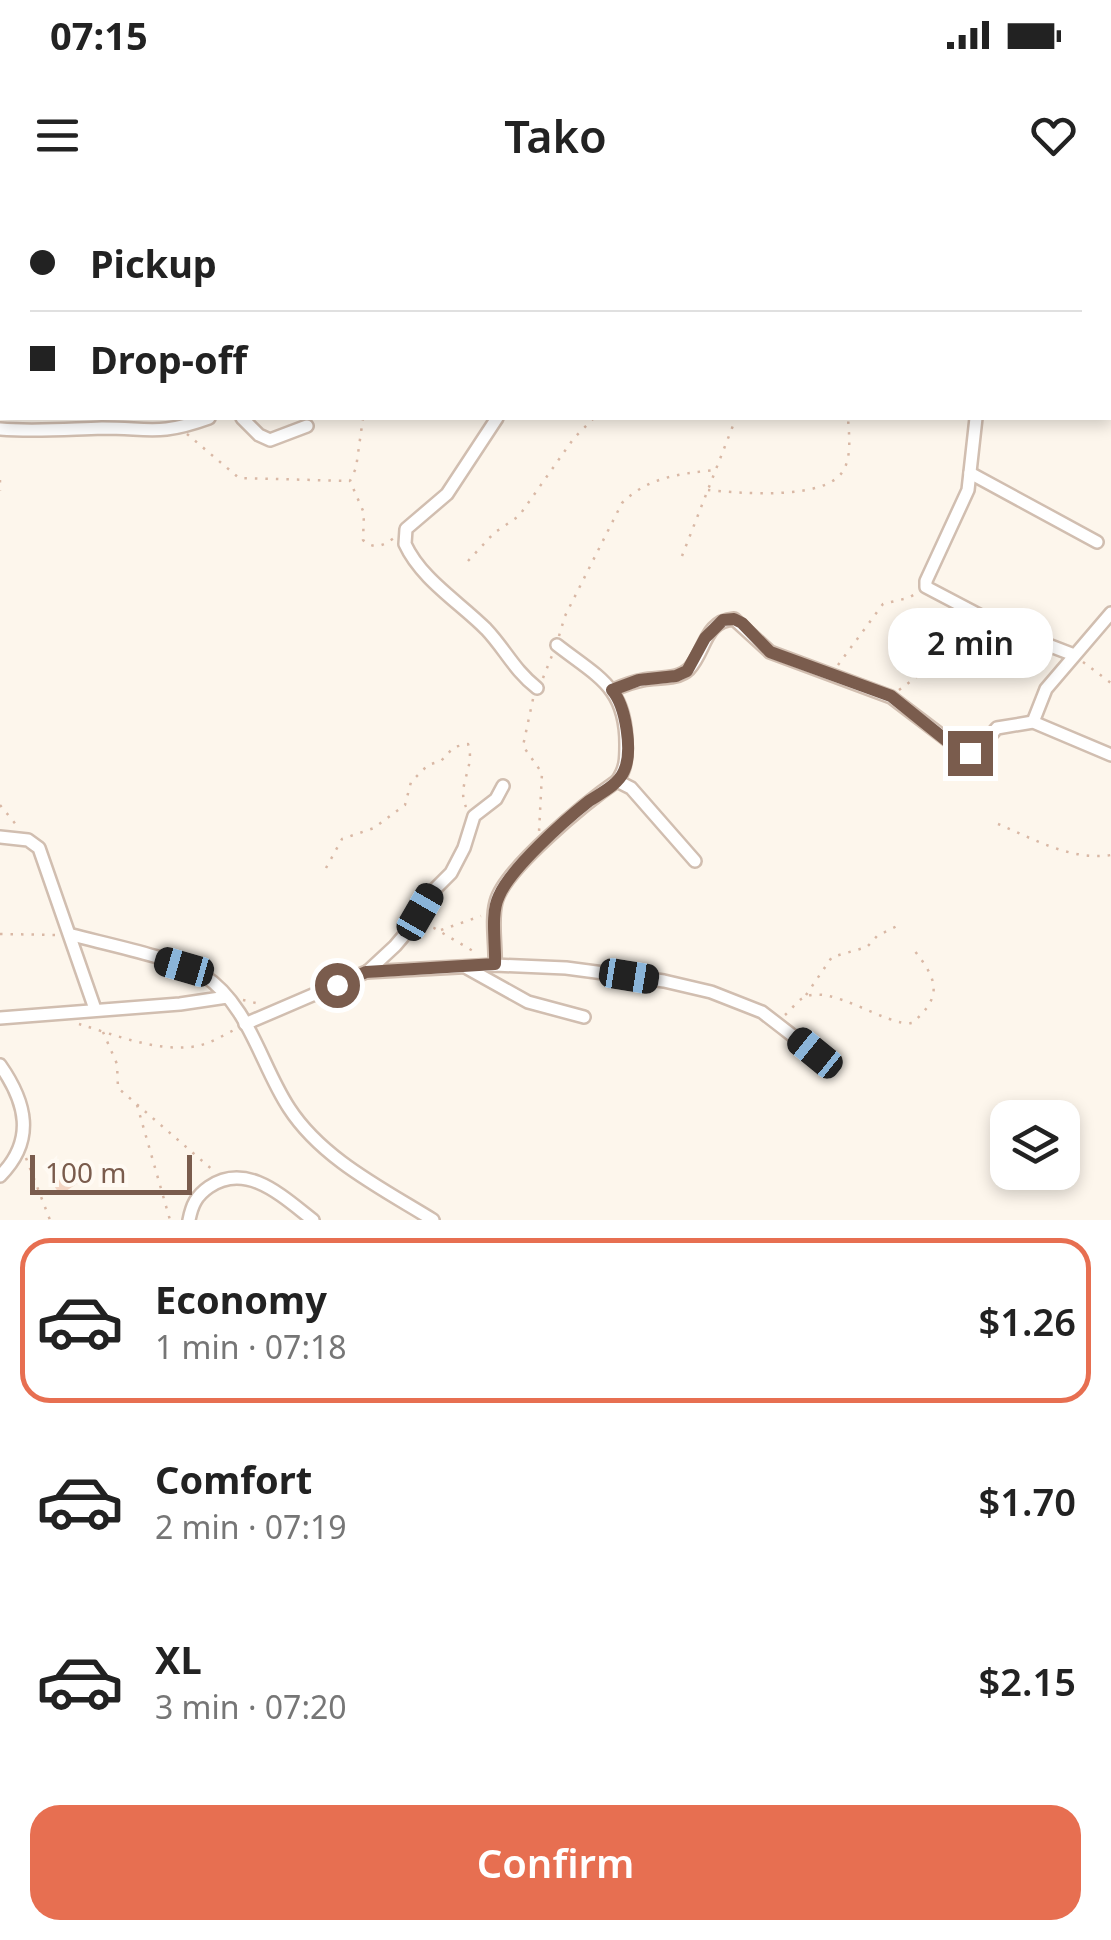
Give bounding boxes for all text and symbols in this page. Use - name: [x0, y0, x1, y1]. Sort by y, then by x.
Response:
- text: 07:15: [50, 9, 148, 61]
- text: Tako: [504, 105, 607, 166]
- icon: menu: [30, 108, 85, 163]
- icon: heart: [1026, 108, 1081, 163]
- text: Pickup: [90, 237, 217, 289]
- text: Drop-off: [90, 333, 247, 385]
- callout: 2 min: [888, 608, 1052, 678]
- text: 2 min: [927, 621, 1014, 664]
- route end: [948, 731, 993, 776]
- car: [392, 879, 448, 945]
- car: [151, 944, 217, 990]
- car: [597, 956, 661, 996]
- route start: [315, 963, 360, 1008]
- car: [782, 1022, 848, 1084]
- map controls: [990, 1100, 1080, 1190]
- button: layers: [990, 1100, 1080, 1190]
- scale bar: [30, 1150, 192, 1194]
- text: 100 m: [45, 1153, 127, 1191]
- text: Economy: [155, 1273, 327, 1325]
- icon: car: [35, 1276, 125, 1366]
- text: $1.26: [979, 1295, 1076, 1347]
- text: 1 min · 07:18: [155, 1325, 347, 1368]
- text: Comfort: [155, 1453, 312, 1505]
- icon: car: [35, 1456, 125, 1546]
- text: $1.70: [979, 1475, 1076, 1527]
- text: 2 min · 07:19: [155, 1505, 347, 1548]
- text: XL: [155, 1633, 202, 1685]
- icon: car: [35, 1636, 125, 1726]
- text: $2.15: [979, 1655, 1076, 1707]
- text: 3 min · 07:20: [155, 1685, 347, 1728]
- button: Confirm: [30, 1805, 1081, 1920]

